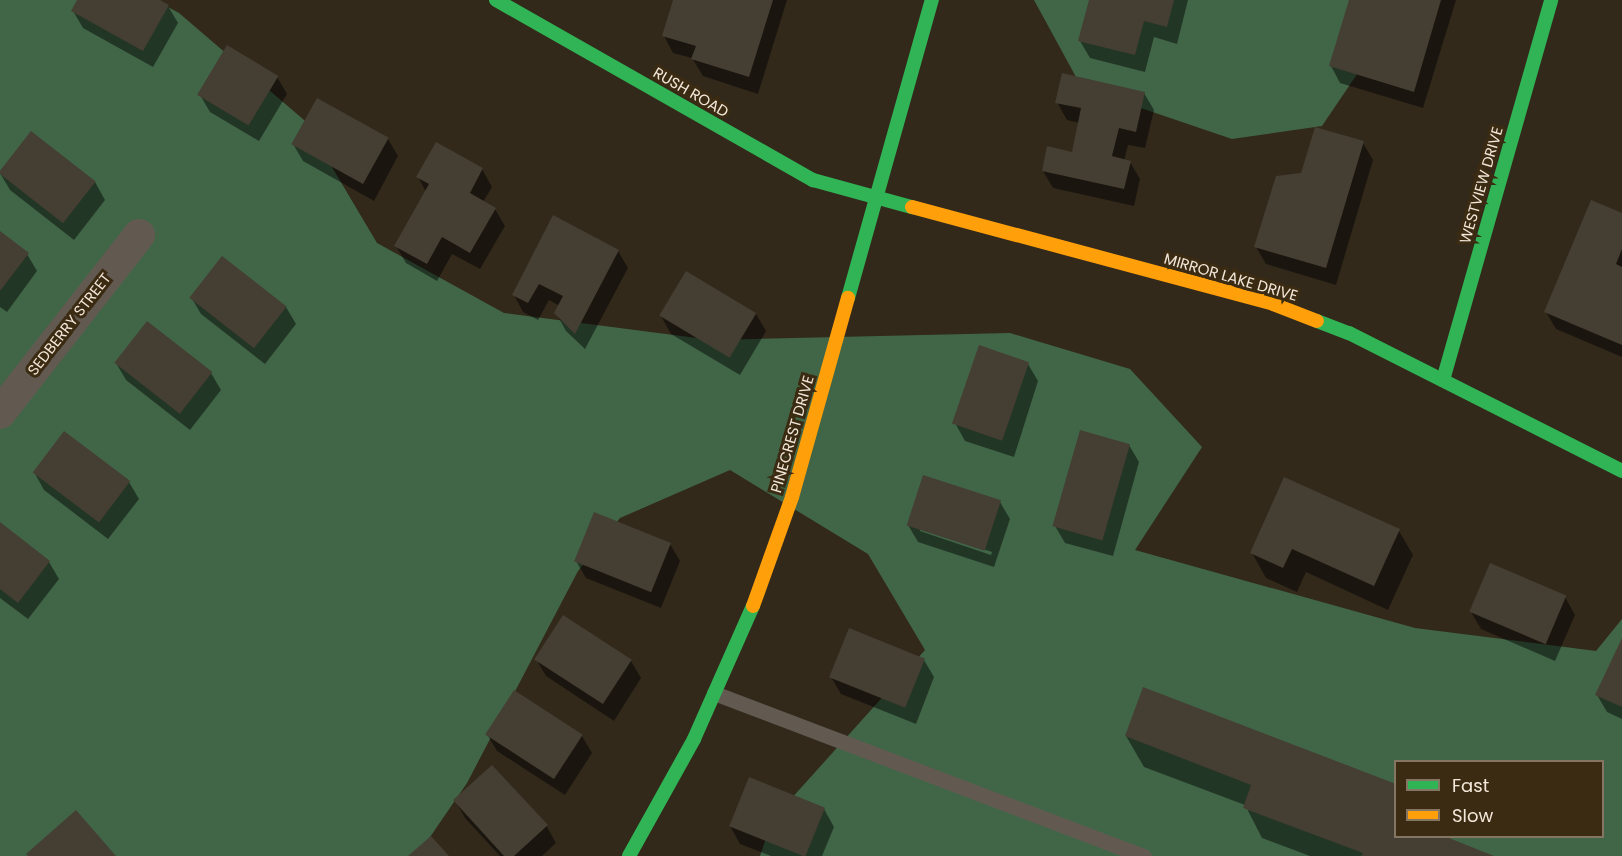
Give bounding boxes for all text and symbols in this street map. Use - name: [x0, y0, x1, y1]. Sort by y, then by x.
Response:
- street label: RUSH ROAD: [650, 63, 732, 121]
- street label: WESTVIEW DRIVE: [1456, 125, 1506, 245]
- street label: MIRROR LAKE DRIVE: [1162, 249, 1300, 305]
- street label: SEDBERRY STREET: [24, 269, 114, 379]
- street label: PINECREST DRIVE: [767, 373, 817, 495]
- legend: [1394, 760, 1604, 838]
- text: Fast: [1452, 773, 1489, 798]
- text: Slow: [1452, 803, 1493, 828]

